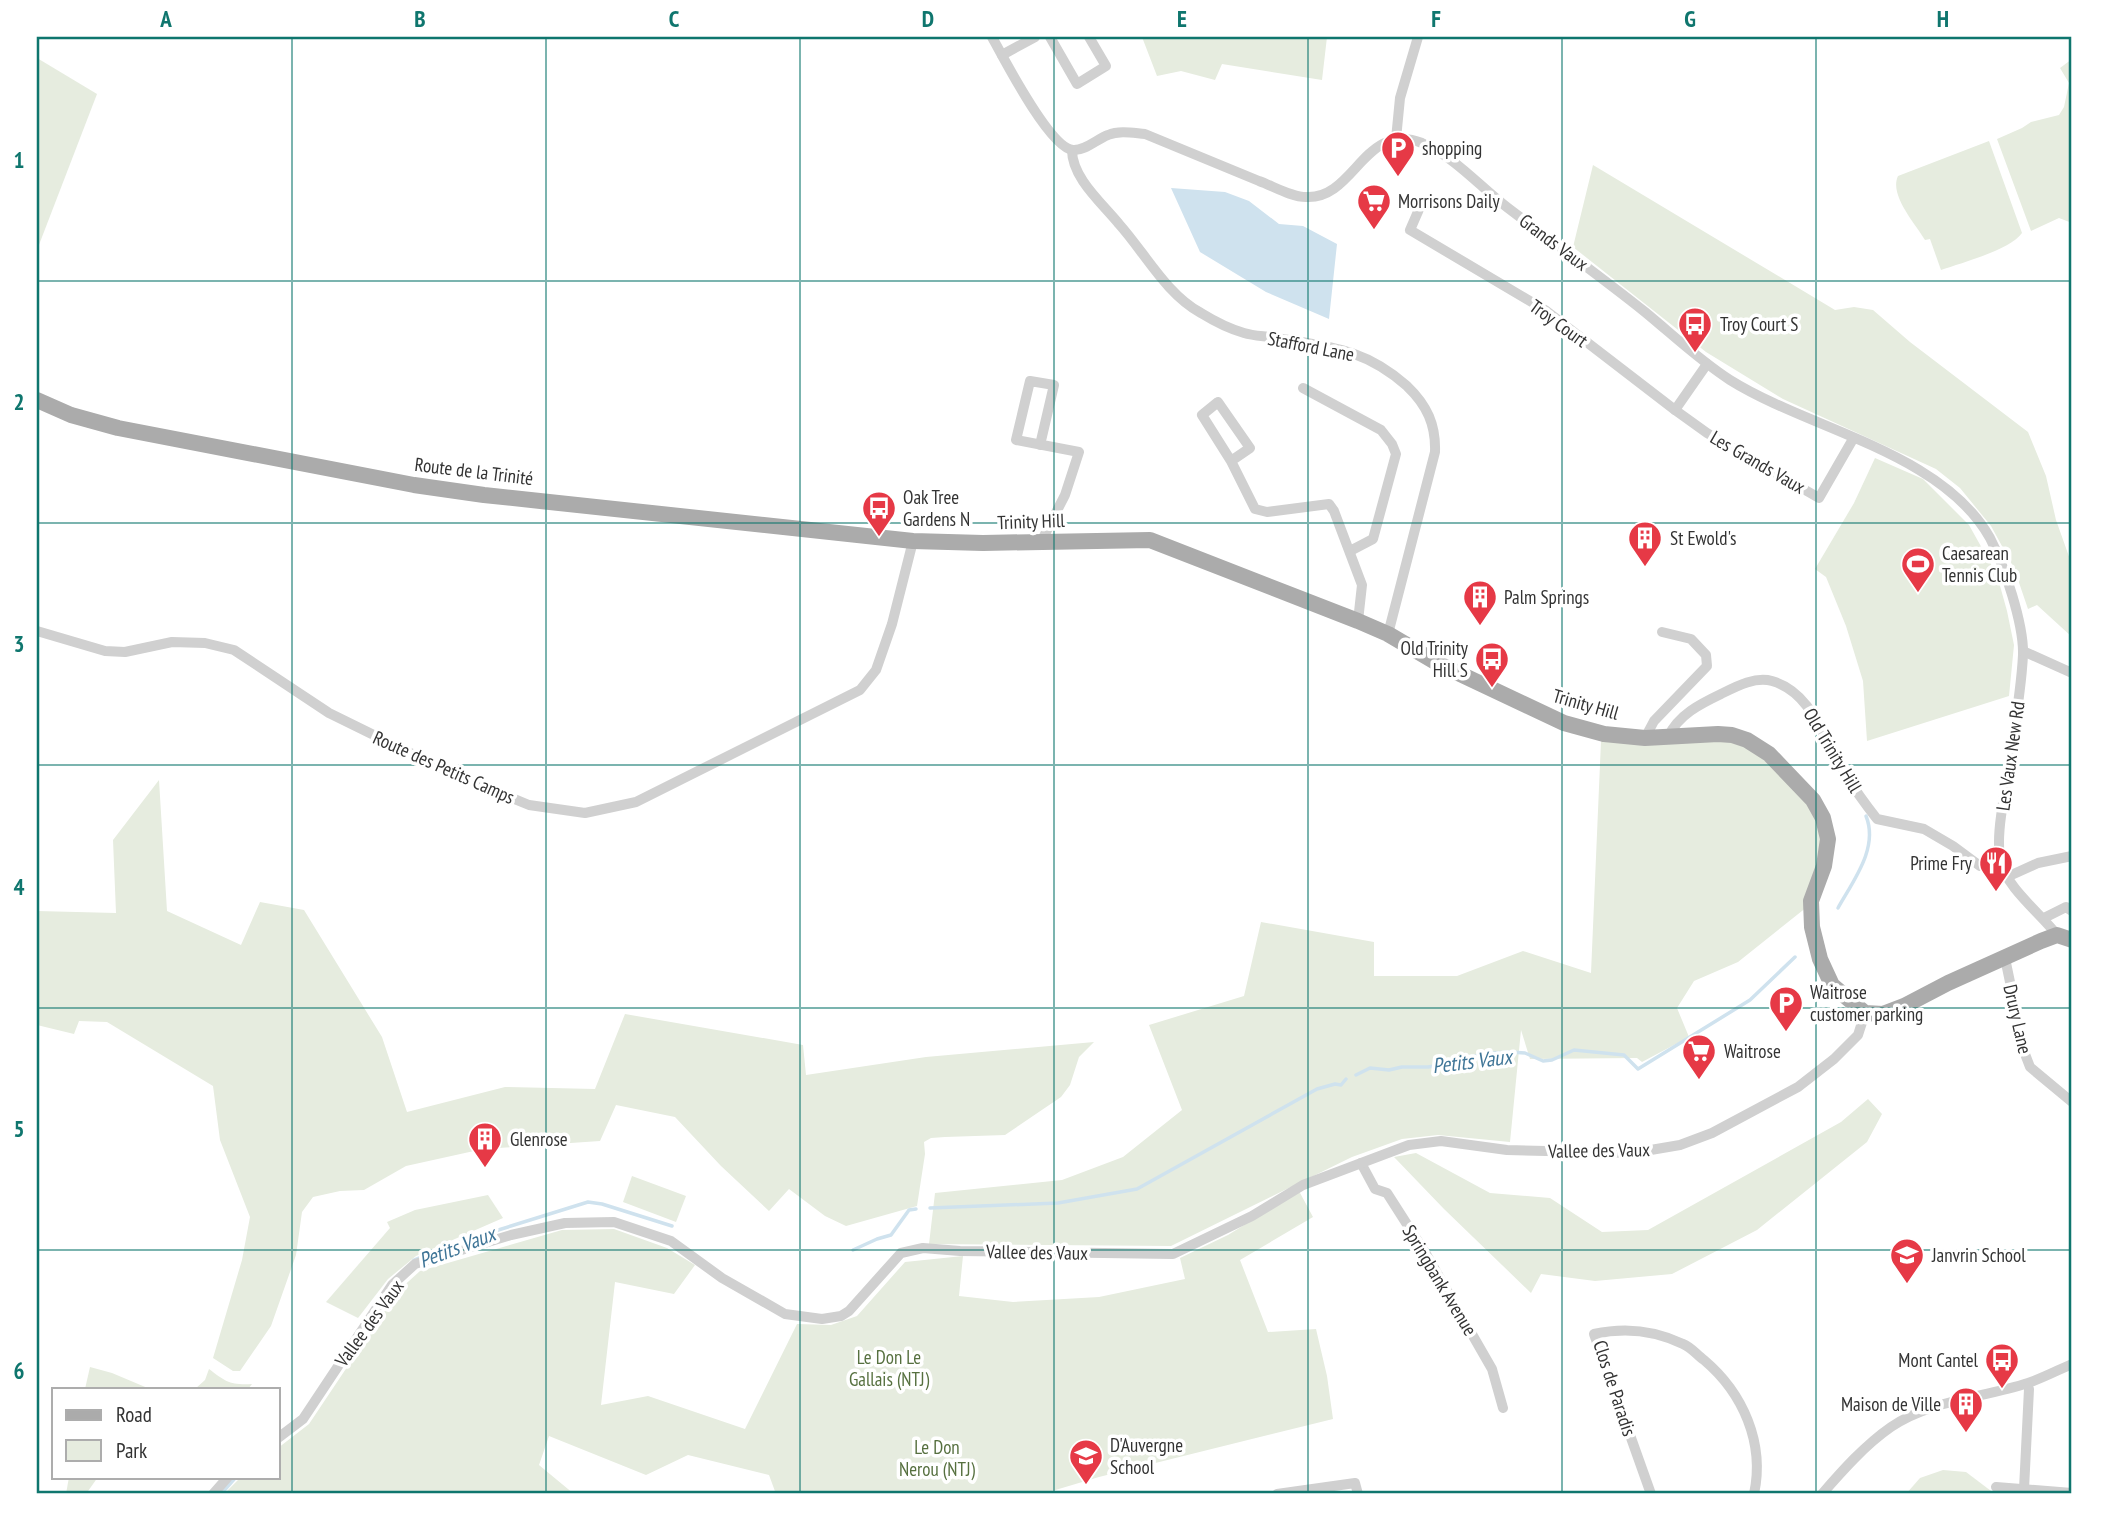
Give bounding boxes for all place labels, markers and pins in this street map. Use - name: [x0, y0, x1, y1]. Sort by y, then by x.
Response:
- parking icon: shopping: [1379, 129, 1417, 178]
- place label: shopping: [1422, 136, 1482, 160]
- supermarket icon: Morrisons Daily: [1355, 182, 1393, 231]
- place label: Morrisons Daily: [1398, 189, 1500, 213]
- bus stop icon: Troy Court S: [1676, 305, 1714, 354]
- place label: Troy Court S: [1720, 312, 1798, 336]
- place label: Oak Tree Gardens N: [903, 485, 970, 531]
- bus stop icon: Oak Tree Gardens N: [860, 489, 898, 538]
- building icon: St Ewold's: [1626, 519, 1664, 568]
- place label: St Ewold's: [1670, 526, 1736, 550]
- place label: Caesarean Tennis Club: [1942, 541, 2017, 587]
- sports icon: Caesarean Tennis Club: [1899, 545, 1937, 594]
- building icon: Palm Springs: [1461, 578, 1499, 627]
- place label: Palm Springs: [1504, 585, 1589, 609]
- place label: Old Trinity Hill S: [1400, 636, 1469, 682]
- bus stop icon: Old Trinity Hill S: [1473, 640, 1511, 689]
- restaurant icon: Prime Fry: [1977, 844, 2015, 893]
- place label: Prime Fry: [1910, 851, 1973, 875]
- place label: Waitrose customer parking: [1810, 980, 1923, 1026]
- parking icon: Waitrose customer parking: [1767, 984, 1805, 1033]
- supermarket icon: Waitrose: [1680, 1032, 1718, 1081]
- place label: Waitrose: [1724, 1039, 1781, 1063]
- building icon: Glenrose: [466, 1120, 504, 1169]
- place label: Glenrose: [510, 1127, 568, 1151]
- school or university icon: Janvrin School: [1888, 1236, 1926, 1285]
- place label: Janvrin School: [1931, 1243, 2026, 1267]
- bus stop icon: Mont Cantel: [1983, 1341, 2021, 1390]
- place label: Mont Cantel: [1898, 1348, 1979, 1372]
- building icon: Maison de Ville: [1947, 1385, 1985, 1434]
- place label: Maison de Ville: [1841, 1392, 1941, 1416]
- place label: D'Auvergne School: [1110, 1433, 1183, 1479]
- school or university icon: D'Auvergne School: [1067, 1437, 1105, 1486]

